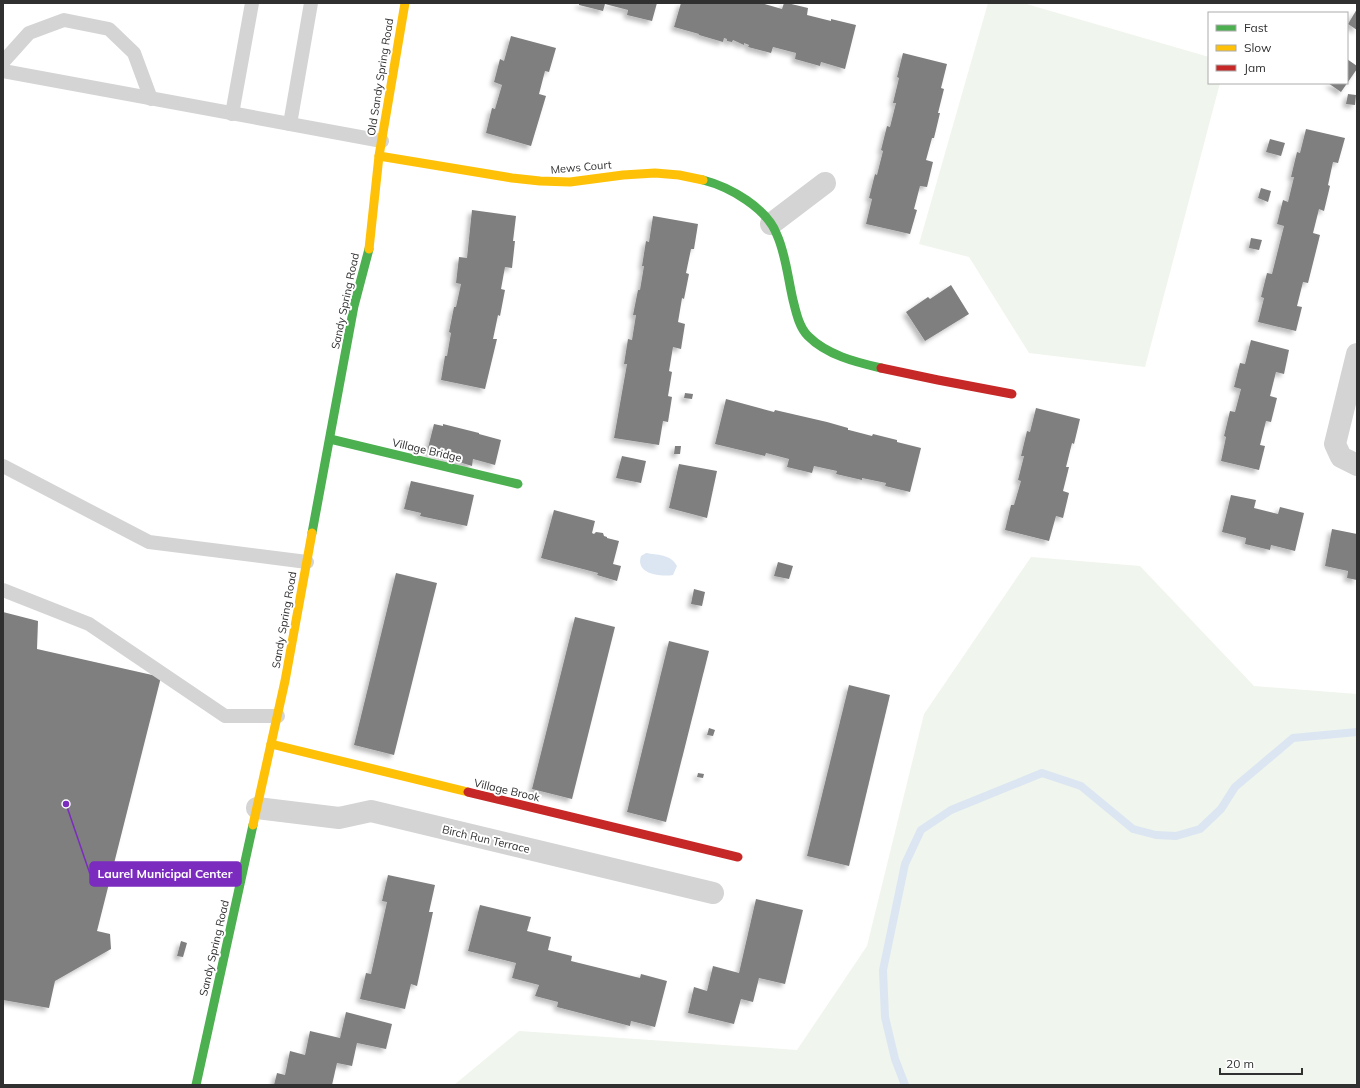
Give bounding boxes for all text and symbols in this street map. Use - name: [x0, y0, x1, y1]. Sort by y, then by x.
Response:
- legend: [1208, 12, 1348, 84]
- street label: Old Sandy Spring Road: [364, 17, 396, 137]
- text: Fast: [1244, 20, 1268, 35]
- text: Slow: [1244, 40, 1272, 55]
- text: Jam: [1244, 60, 1266, 75]
- street label: Mews Court: [550, 157, 612, 177]
- street label: Sandy Spring Road: [328, 252, 362, 350]
- street label: Village Bridge: [391, 435, 463, 465]
- street label: Sandy Spring Road: [269, 570, 299, 670]
- street label: Village Brook: [473, 776, 542, 804]
- street label: Birch Run Terrace: [441, 822, 531, 856]
- callout: Laurel Municipal Center: [90, 862, 241, 886]
- text: Laurel Municipal Center: [98, 866, 233, 881]
- street label: Sandy Spring Road: [196, 899, 232, 997]
- scale bar: [1220, 1050, 1302, 1076]
- text: 20 m: [1226, 1056, 1254, 1071]

